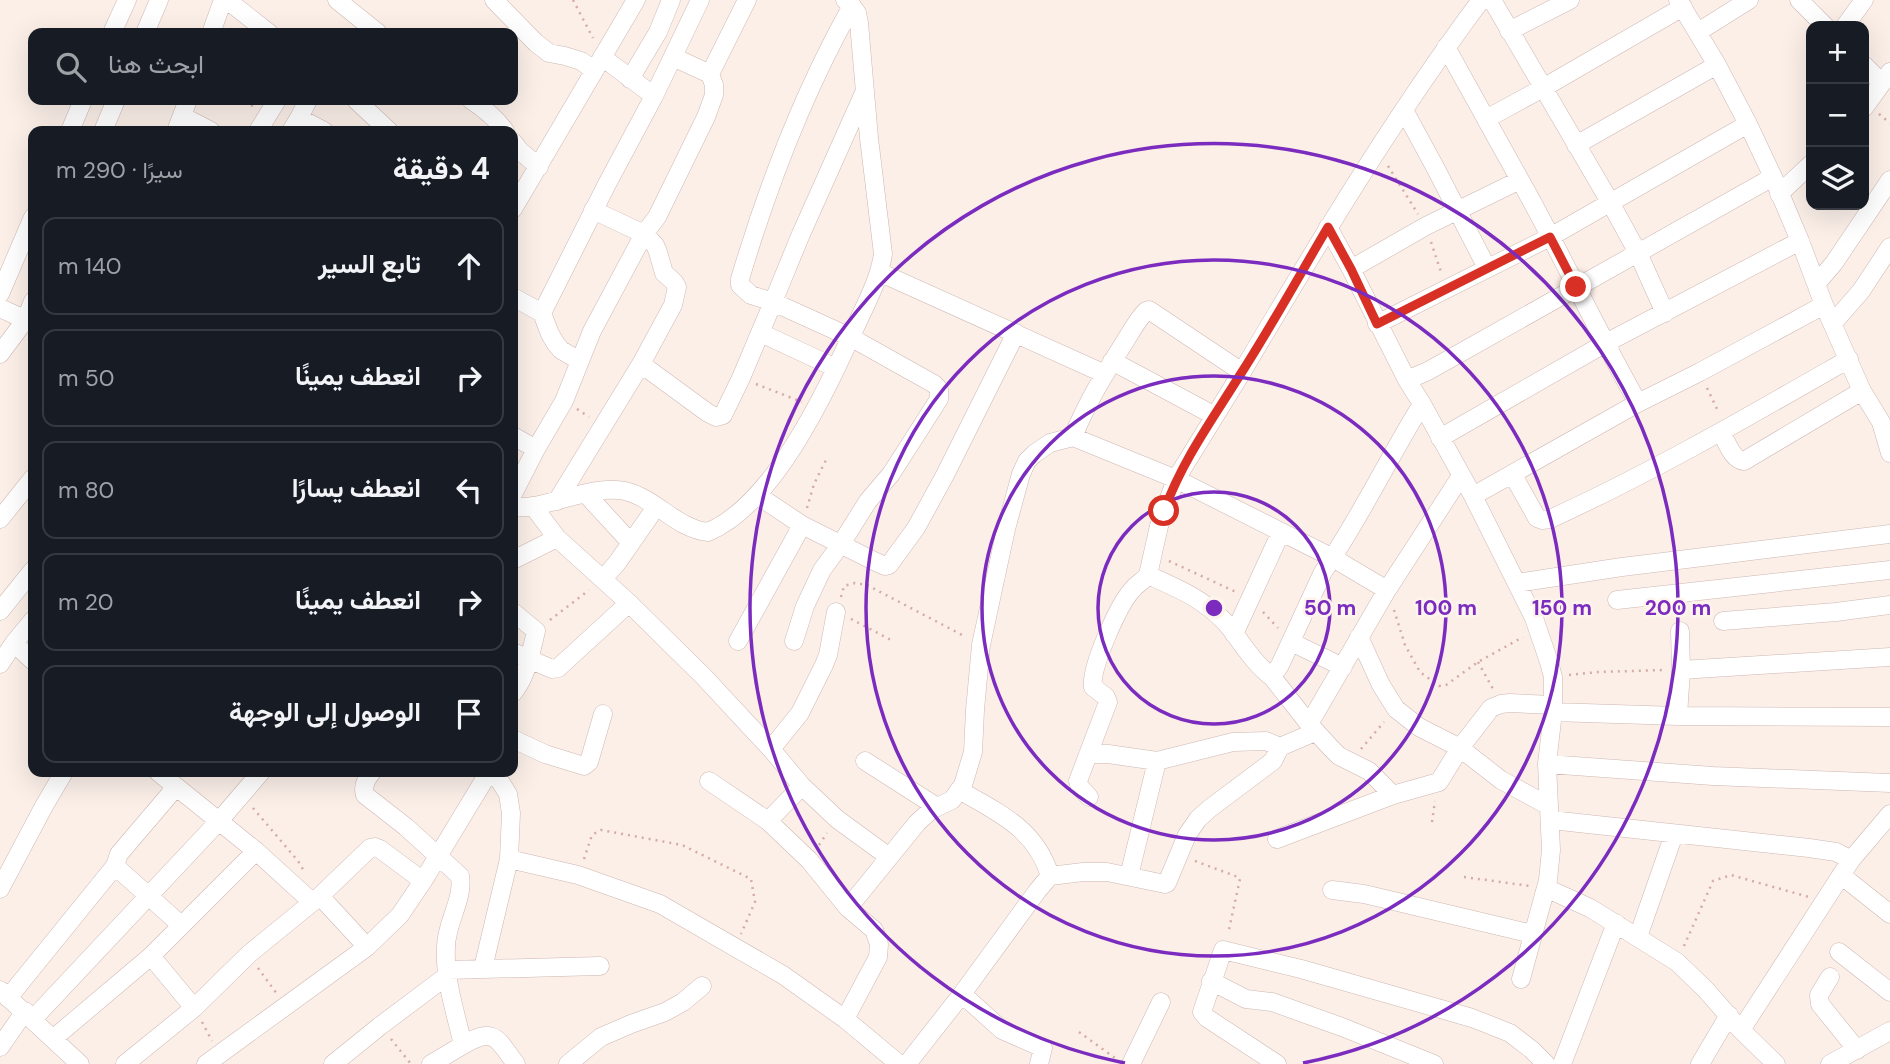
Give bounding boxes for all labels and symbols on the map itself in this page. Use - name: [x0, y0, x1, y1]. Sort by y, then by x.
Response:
- route end: [1560, 271, 1591, 302]
- route start: [1148, 495, 1179, 526]
- text: 50 m: [1304, 594, 1356, 622]
- text: 100 m: [1415, 594, 1477, 622]
- text: 150 m: [1532, 594, 1592, 622]
- text: 200 m: [1645, 594, 1711, 622]
- centre of rings: [1202, 596, 1226, 620]

